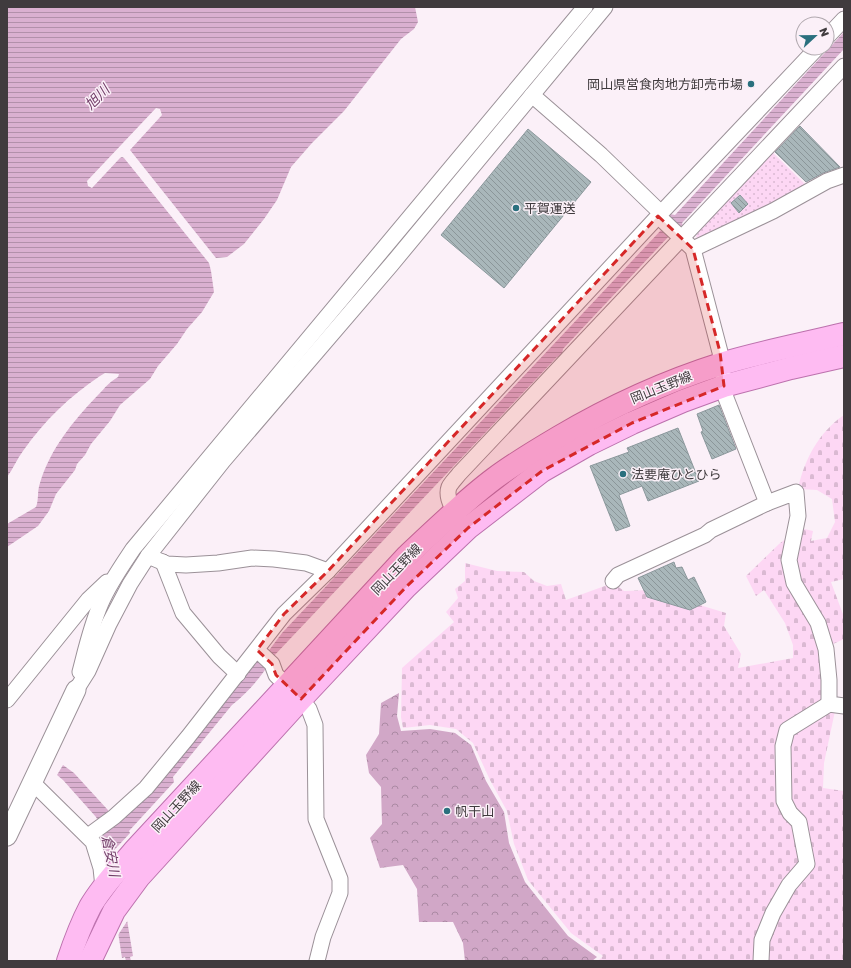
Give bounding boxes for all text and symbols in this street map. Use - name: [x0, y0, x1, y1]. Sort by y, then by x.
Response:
- north arrow: [795, 16, 835, 56]
- text: N: [817, 26, 832, 38]
- place label: 岡山県営食肉地方卸売市場: [587, 76, 743, 92]
- water label: 旭川: [81, 79, 114, 113]
- marker: 岡山県営食肉地方卸売市場: [746, 79, 756, 89]
- place label: 平賀運送: [524, 200, 576, 216]
- marker: 平賀運送: [511, 203, 521, 213]
- street label: 岡山玉野線: [628, 367, 694, 407]
- place label: 法要庵ひとひら: [631, 466, 722, 482]
- marker: 法要庵ひとひら: [618, 469, 628, 479]
- street label: 岡山玉野線: [368, 540, 424, 598]
- street label: 岡山玉野線: [148, 777, 204, 835]
- place label: 帆干山: [455, 803, 494, 819]
- marker: 帆干山: [442, 806, 452, 816]
- water label: 倉安川: [99, 834, 124, 880]

